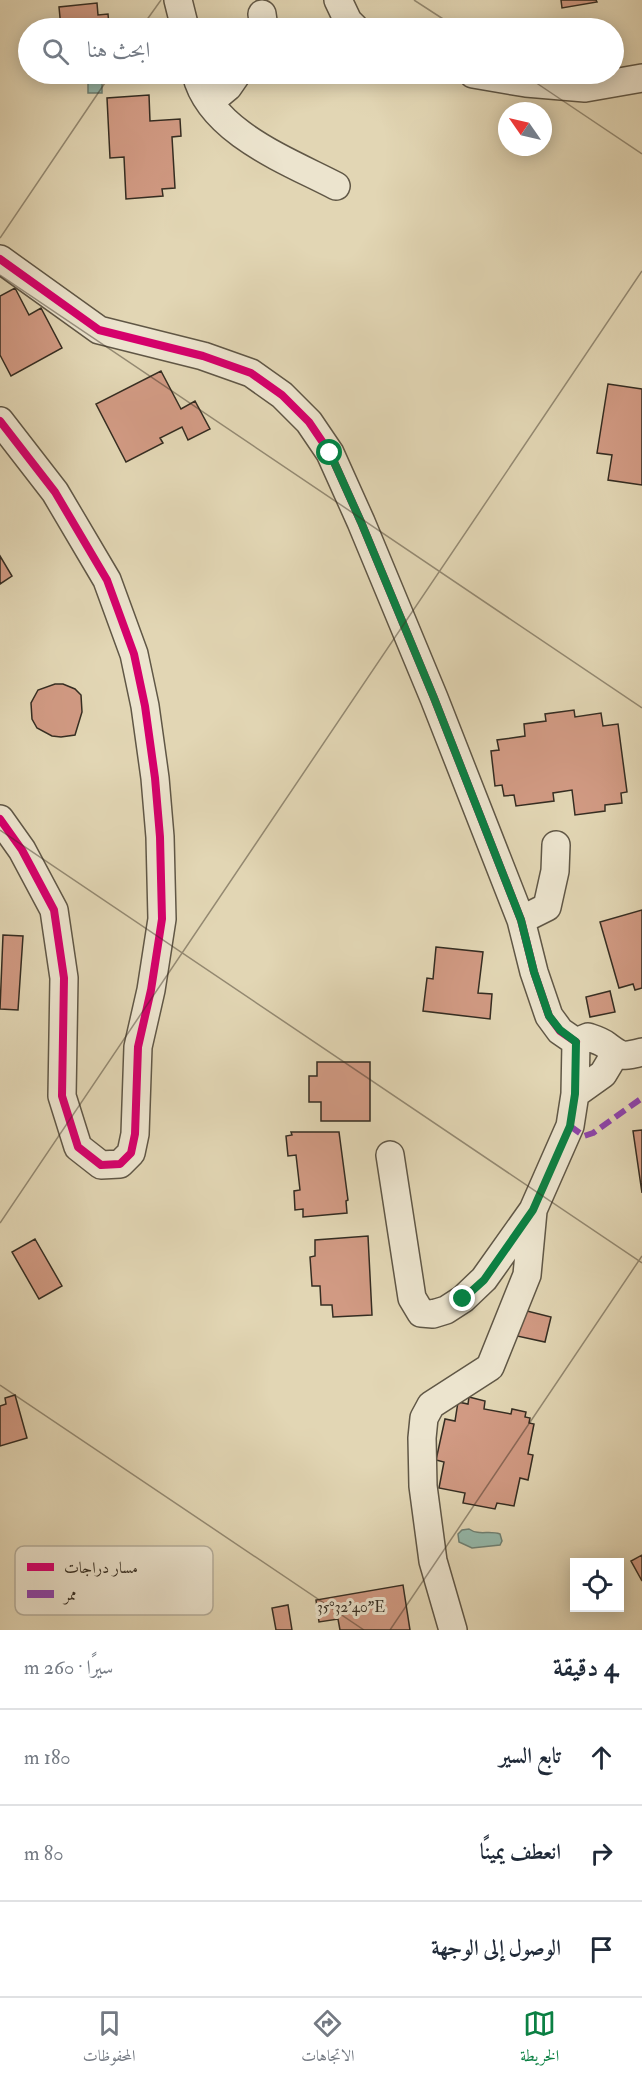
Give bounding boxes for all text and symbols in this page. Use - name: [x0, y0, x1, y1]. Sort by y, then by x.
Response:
- search box: [18, 18, 624, 84]
- icon: search: [39, 35, 72, 68]
- text: ابحث هنا: [87, 36, 150, 64]
- north arrow: [498, 102, 552, 156]
- route start: [316, 439, 342, 465]
- route end: [449, 1285, 475, 1311]
- legend: [15, 1546, 213, 1615]
- text: مسار دراجات: [64, 1558, 138, 1578]
- map controls: [570, 1558, 624, 1612]
- button: locate: [570, 1558, 624, 1612]
- text: ممر: [62, 1585, 77, 1605]
- text: 35°32'40"E: [317, 1598, 385, 1617]
- text: 4 دقيقة: [553, 1652, 618, 1684]
- text: سيرًا · 260 m: [24, 1655, 113, 1680]
- icon: ahead: [585, 1741, 618, 1774]
- text: تابع السير: [499, 1742, 561, 1770]
- text: 180 m: [24, 1745, 71, 1770]
- icon: right: [585, 1837, 618, 1870]
- text: انعطف يمينًا: [480, 1838, 561, 1866]
- text: 80 m: [24, 1841, 63, 1866]
- icon: arrive: [585, 1933, 618, 1966]
- text: الوصول إلى الوجهة: [431, 1934, 561, 1962]
- tab: المحفوظات: [83, 2007, 136, 2071]
- tab: الاتجاهات: [301, 2007, 355, 2071]
- tab: الخريطة: [520, 2007, 559, 2071]

